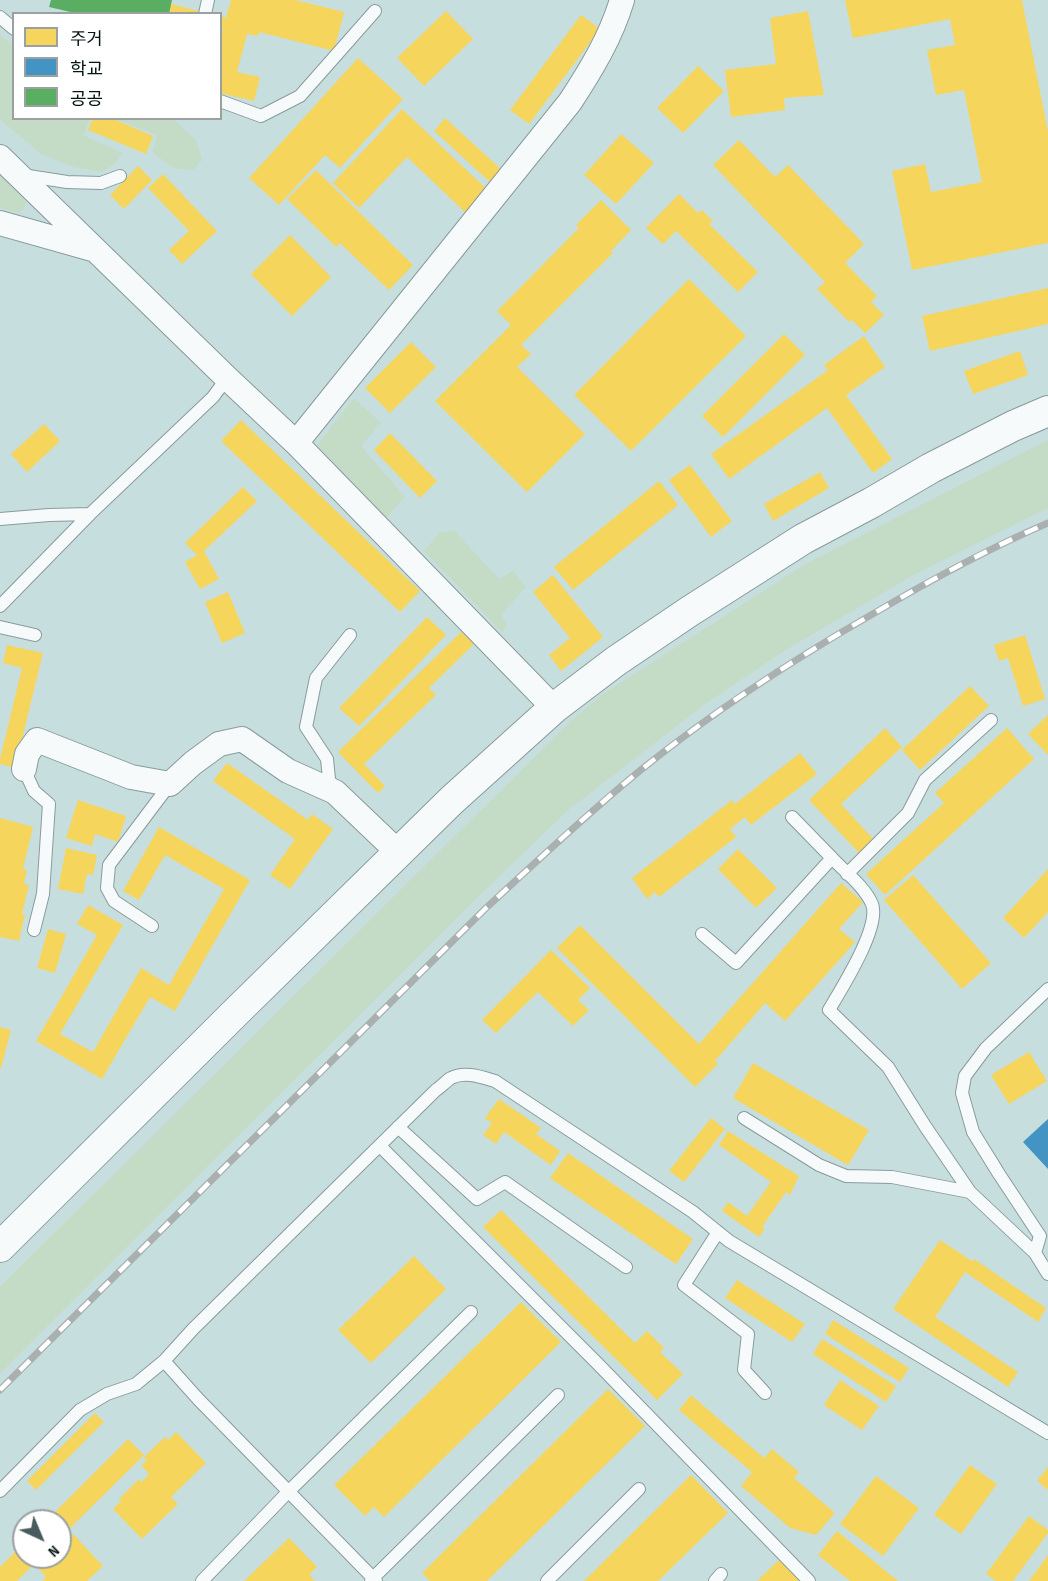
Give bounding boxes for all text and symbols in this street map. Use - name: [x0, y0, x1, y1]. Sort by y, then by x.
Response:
- legend: [12, 12, 222, 120]
- text: 주거: [70, 29, 103, 50]
- text: 학교: [70, 59, 103, 80]
- text: 공공: [70, 89, 103, 110]
- north arrow: [12, 1509, 72, 1569]
- text: N: [44, 1541, 63, 1561]

